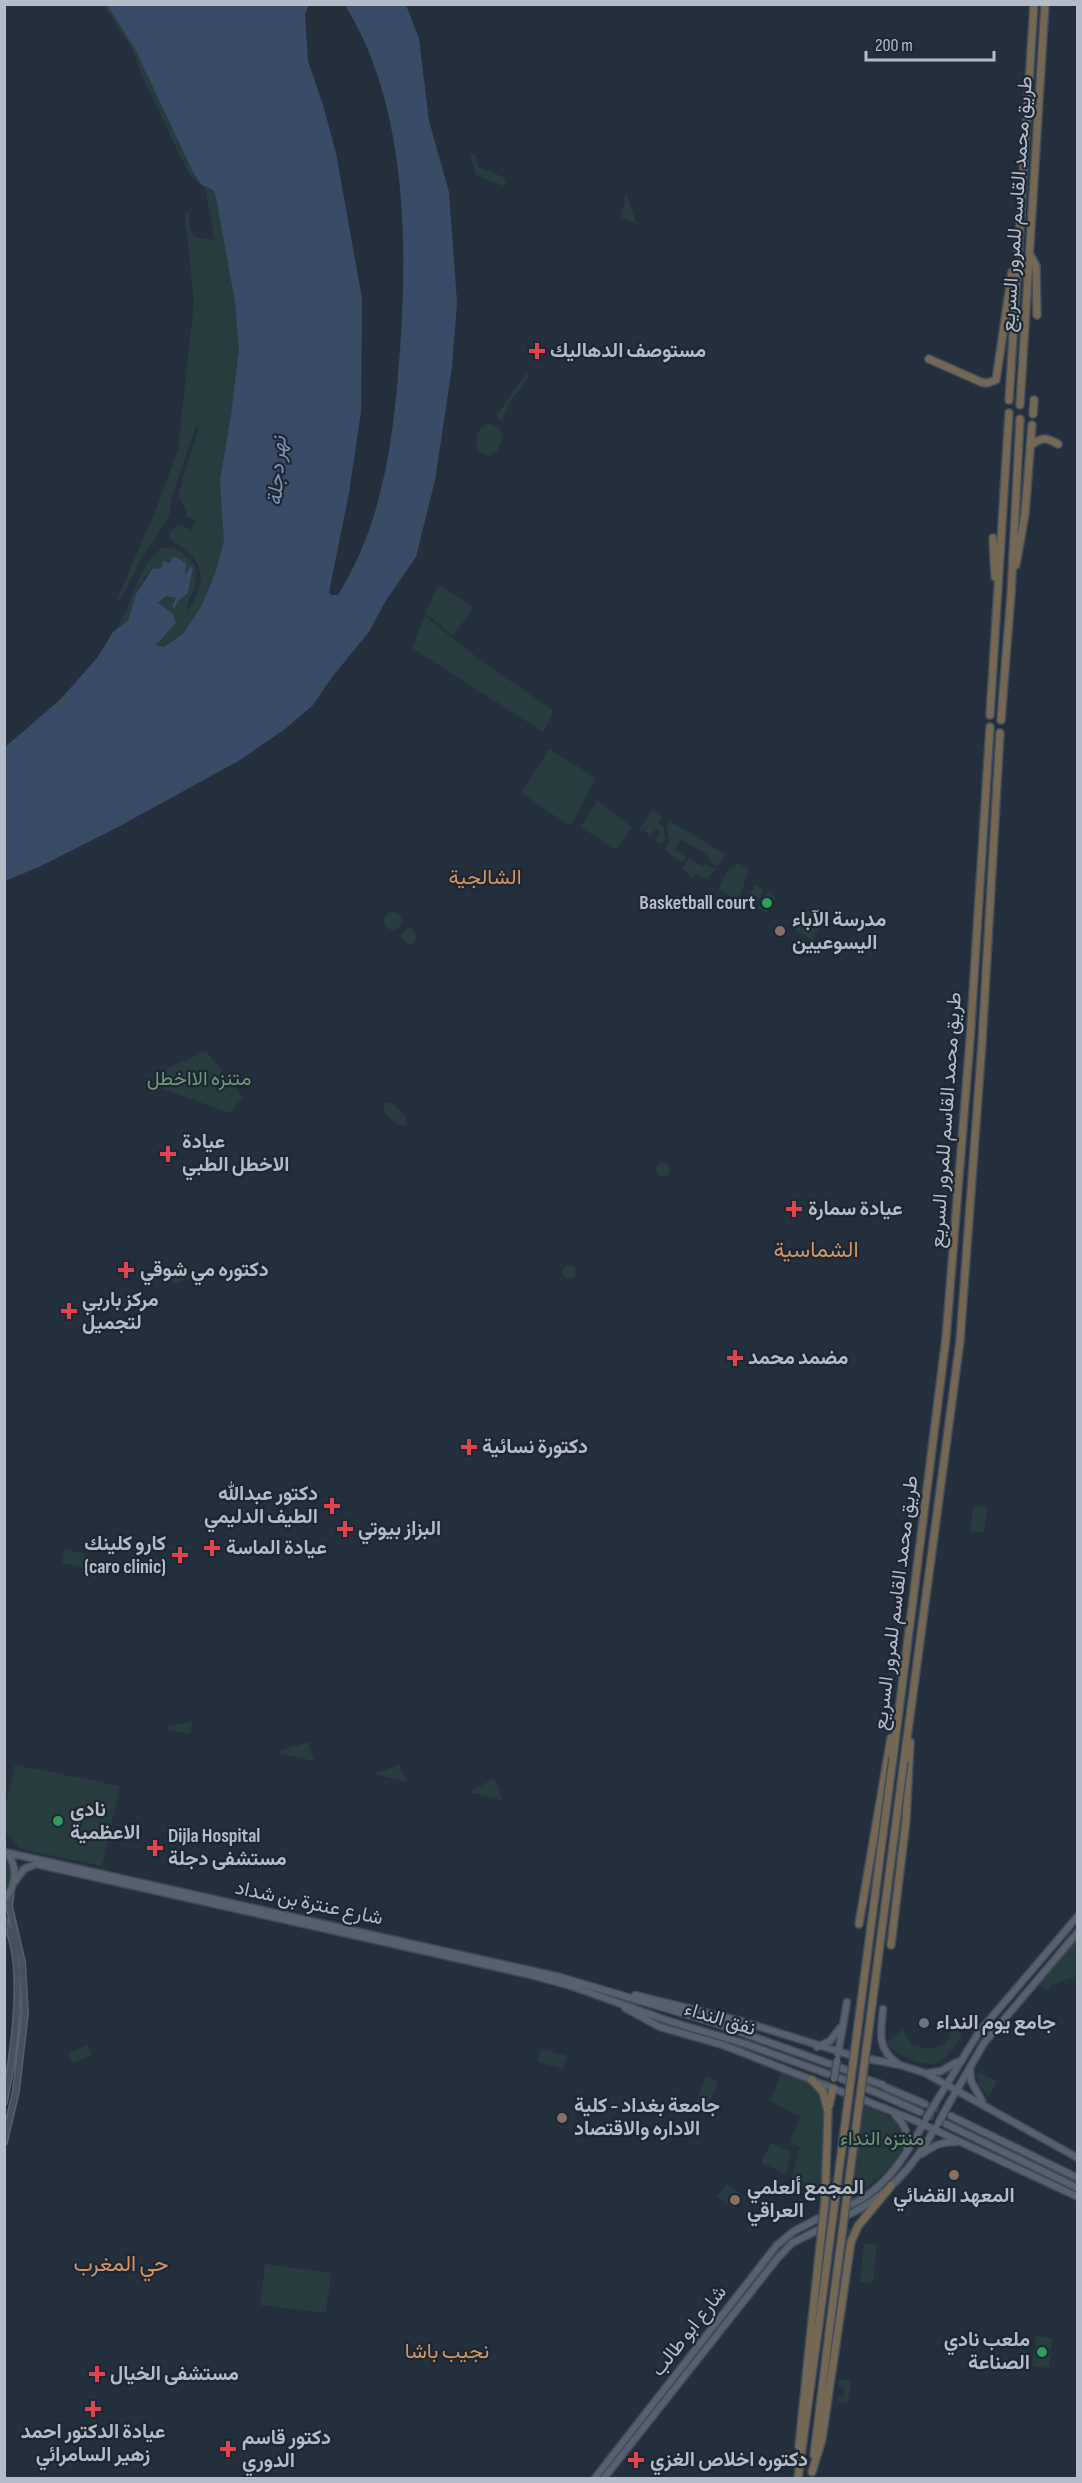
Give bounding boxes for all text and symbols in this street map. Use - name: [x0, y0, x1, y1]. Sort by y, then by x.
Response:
- scale bar: [866, 24, 994, 62]
- text: 200 m: [875, 35, 913, 56]
- street label: طريق محمد القاسم للمرور السريع: [996, 75, 1039, 333]
- place label: مستوصف الدهاليك: [550, 339, 706, 363]
- marker: مستوصف الدهاليك: [528, 342, 546, 360]
- water label: نهر دجلة: [262, 434, 292, 507]
- district label: الشالجية: [448, 865, 522, 890]
- place label: Basketball court: [639, 891, 755, 915]
- marker: Basketball court: [760, 896, 774, 910]
- place label: مدرسة الآباء اليسوعيين: [792, 908, 886, 955]
- marker: مدرسة الآباء اليسوعيين: [773, 924, 787, 938]
- street label: طريق محمد القاسم للمرور السريع: [925, 991, 968, 1249]
- park label: متنزه الااخطل: [147, 1067, 251, 1091]
- place label: عيادة الاخطل الطبي: [182, 1130, 289, 1181]
- marker: عيادة الاخطل الطبي: [159, 1145, 177, 1163]
- place label: عيادة سمارة: [808, 1197, 903, 1221]
- marker: عيادة سمارة: [785, 1200, 803, 1218]
- district label: الشماسية: [773, 1237, 859, 1264]
- place label: دكتوره مي شوقي: [140, 1258, 269, 1286]
- marker: دكتوره مي شوقي: [117, 1261, 135, 1279]
- place label: مركز باربي لتجميل: [82, 1288, 159, 1335]
- marker: مركز باربي لتجميل: [60, 1302, 78, 1320]
- place label: مضمد محمد: [748, 1346, 848, 1370]
- marker: مضمد محمد: [726, 1349, 744, 1367]
- place label: دكتورة نسائية: [482, 1435, 588, 1459]
- marker: دكتورة نسائية: [460, 1438, 478, 1456]
- street label: طريق محمد القاسم للمرور السريع: [868, 1474, 925, 1732]
- place label: دكتور عبدالله الطيف الدليمي: [204, 1481, 318, 1533]
- marker: دكتور عبدالله الطيف الدليمي: [323, 1497, 341, 1515]
- place label: البزاز بيوتي: [358, 1517, 441, 1545]
- marker: البزاز بيوتي: [336, 1520, 354, 1538]
- place label: كارو كلينك (caro clinic): [84, 1532, 166, 1579]
- place label: عيادة الماسة: [226, 1536, 327, 1560]
- marker: عيادة الماسة: [203, 1539, 221, 1557]
- marker: كارو كلينك (caro clinic): [171, 1546, 189, 1564]
- place label: نادي الاعظمية: [70, 1798, 140, 1845]
- marker: نادي الاعظمية: [51, 1814, 65, 1828]
- place label: Dijla Hospital مستشفى دجلة: [168, 1824, 287, 1871]
- marker: Dijla Hospital مستشفى دجلة: [146, 1839, 164, 1857]
- street label: شارع عنترة بن شداد: [233, 1876, 385, 1931]
- street label: نفق النداء: [682, 1997, 758, 2041]
- place label: جامع يوم النداء: [936, 2011, 1056, 2036]
- marker: جامع يوم النداء: [917, 2016, 931, 2030]
- place label: جامعة بغداد - كلية الاداره والاقتصاد: [574, 2094, 720, 2141]
- marker: جامعة بغداد - كلية الاداره والاقتصاد: [555, 2111, 569, 2125]
- park label: منتزه النداء: [840, 2127, 924, 2151]
- marker: المعهد القضائي: [947, 2168, 961, 2182]
- place label: المجمع ألعلمي العراقي: [747, 2176, 864, 2227]
- place label: المعهد القضائي: [893, 2184, 1015, 2212]
- marker: المجمع ألعلمي العراقي: [728, 2193, 742, 2207]
- district label: حي المغرب: [73, 2251, 169, 2282]
- street label: شارع ابو طالب: [646, 2281, 733, 2382]
- place label: ملعب نادي الصناعة: [944, 2328, 1030, 2375]
- district label: نجيب باشا: [405, 2339, 489, 2364]
- marker: ملعب نادي الصناعة: [1035, 2345, 1049, 2359]
- place label: مستشفى الخيال: [110, 2362, 239, 2386]
- marker: مستشفى الخيال: [88, 2365, 106, 2383]
- marker: عيادة الدكتور احمد زهير السامرائي: [84, 2400, 102, 2418]
- place label: عيادة الدكتور احمد زهير السامرائي: [21, 2420, 165, 2471]
- place label: دكتور قاسم الدوري: [242, 2426, 331, 2477]
- marker: دكتور قاسم الدوري: [219, 2440, 237, 2458]
- place label: دكتوره اخلاص الغزي: [650, 2448, 808, 2476]
- marker: دكتوره اخلاص الغزي: [627, 2451, 645, 2469]

